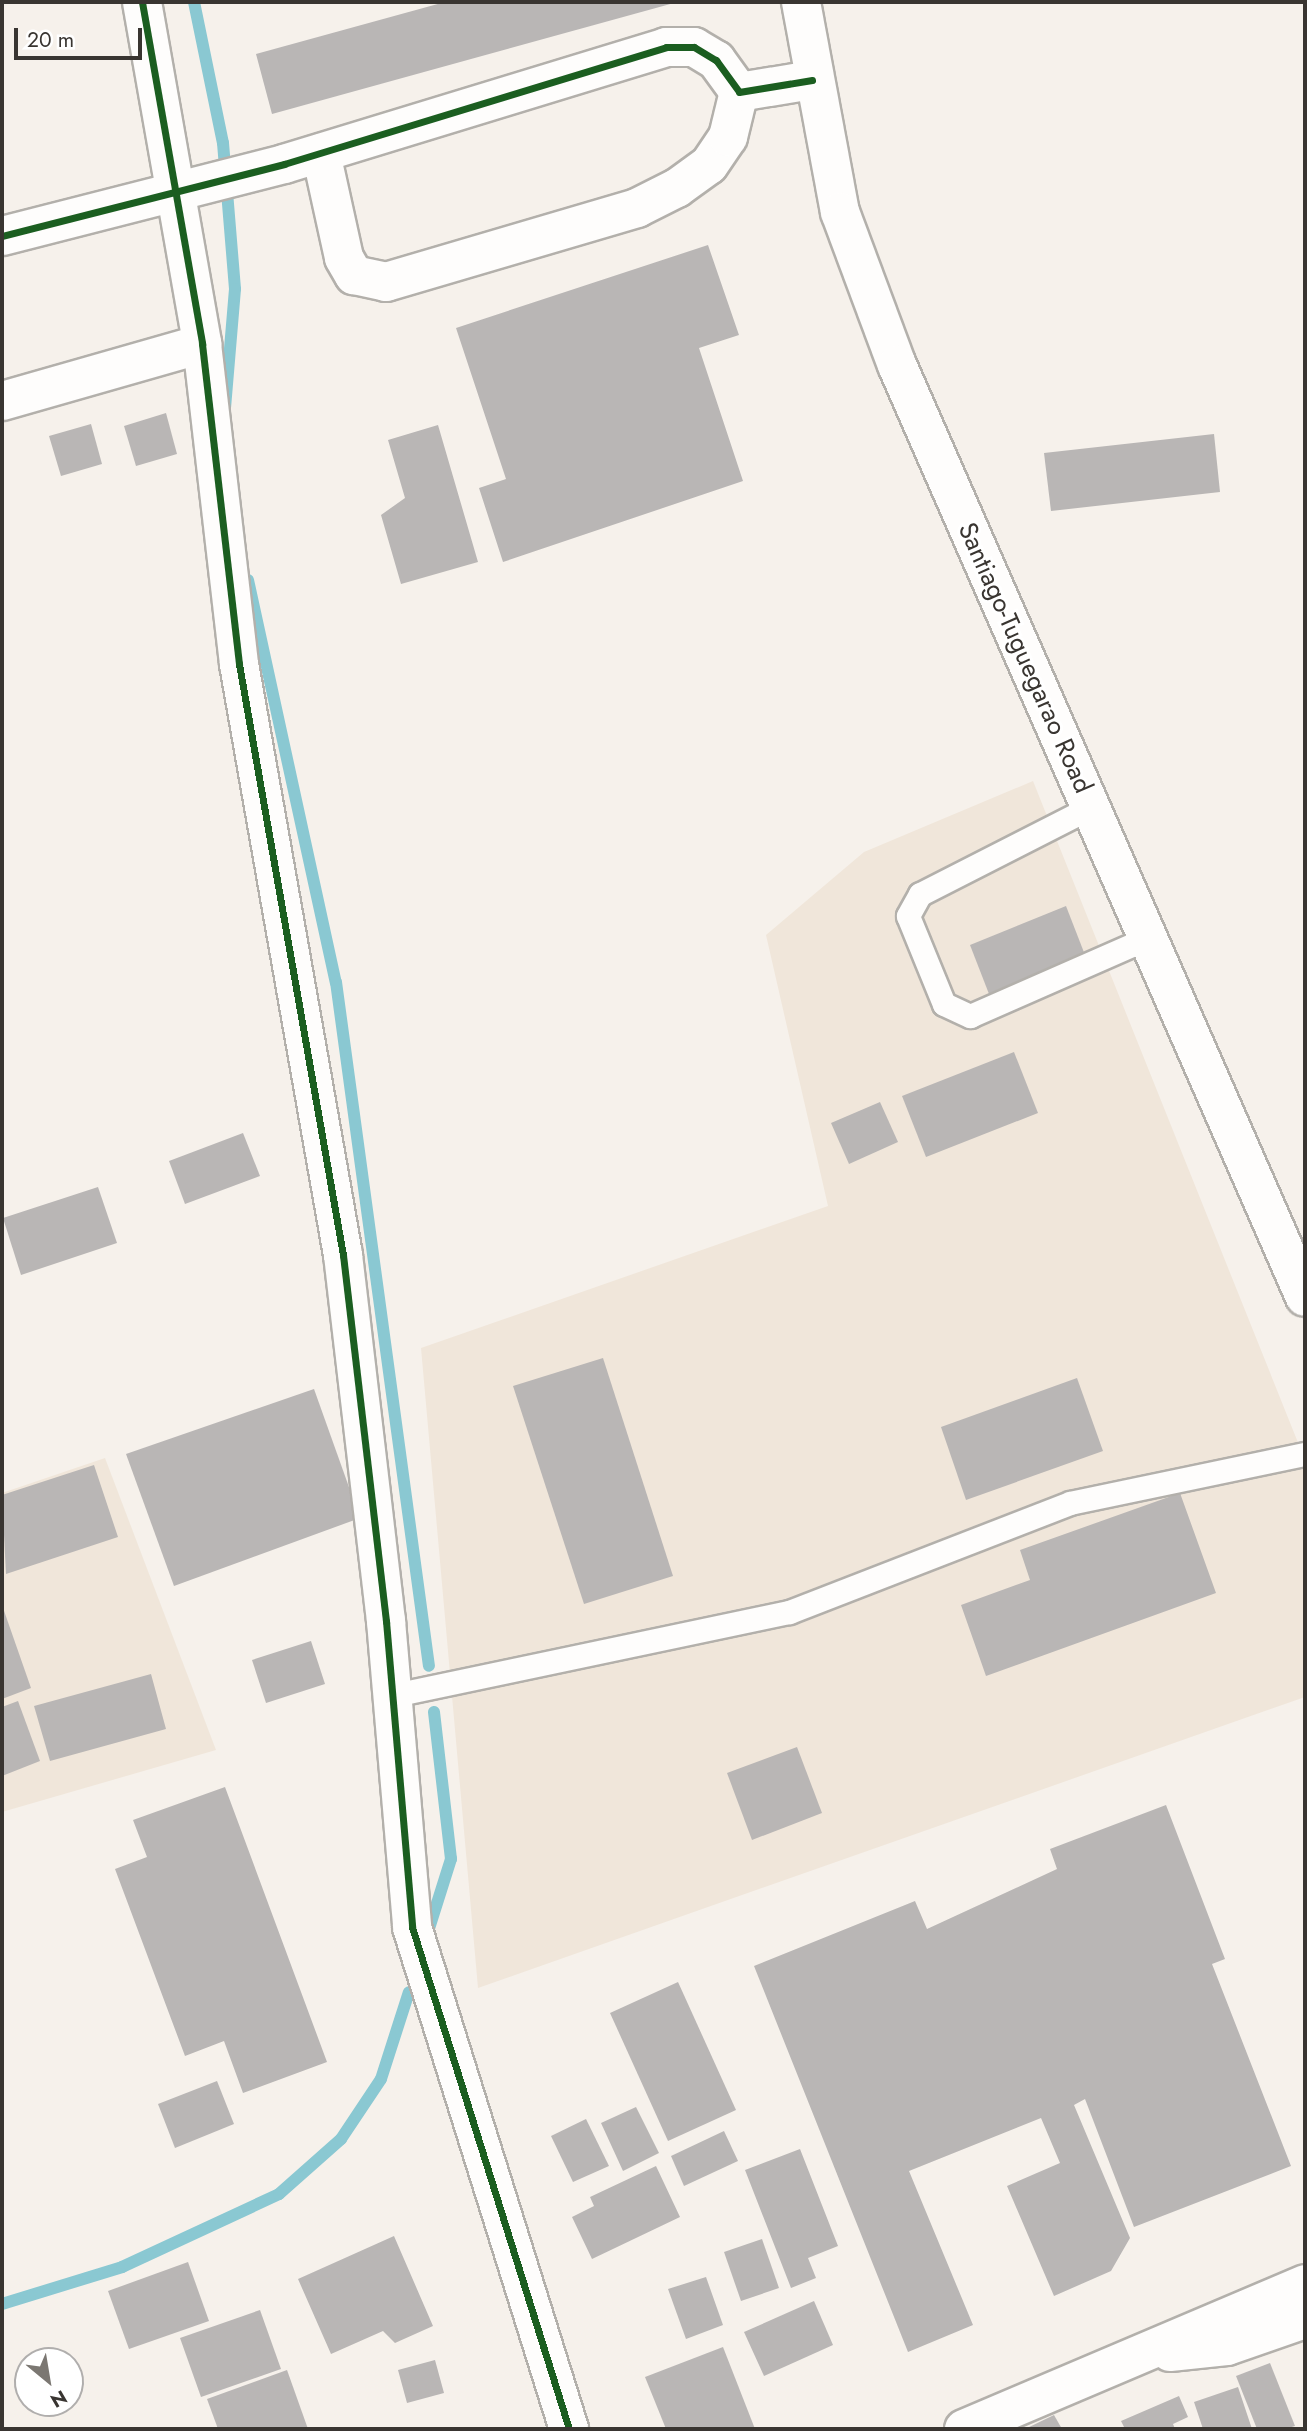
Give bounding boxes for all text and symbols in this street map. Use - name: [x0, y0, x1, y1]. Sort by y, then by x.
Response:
- scale bar: [18, 14, 145, 58]
- text: 20 m: [27, 25, 74, 55]
- street label: Santiago-Tuguegarao Road: [951, 518, 1099, 798]
- north arrow: [14, 2347, 84, 2417]
- text: N: [45, 2383, 72, 2414]

